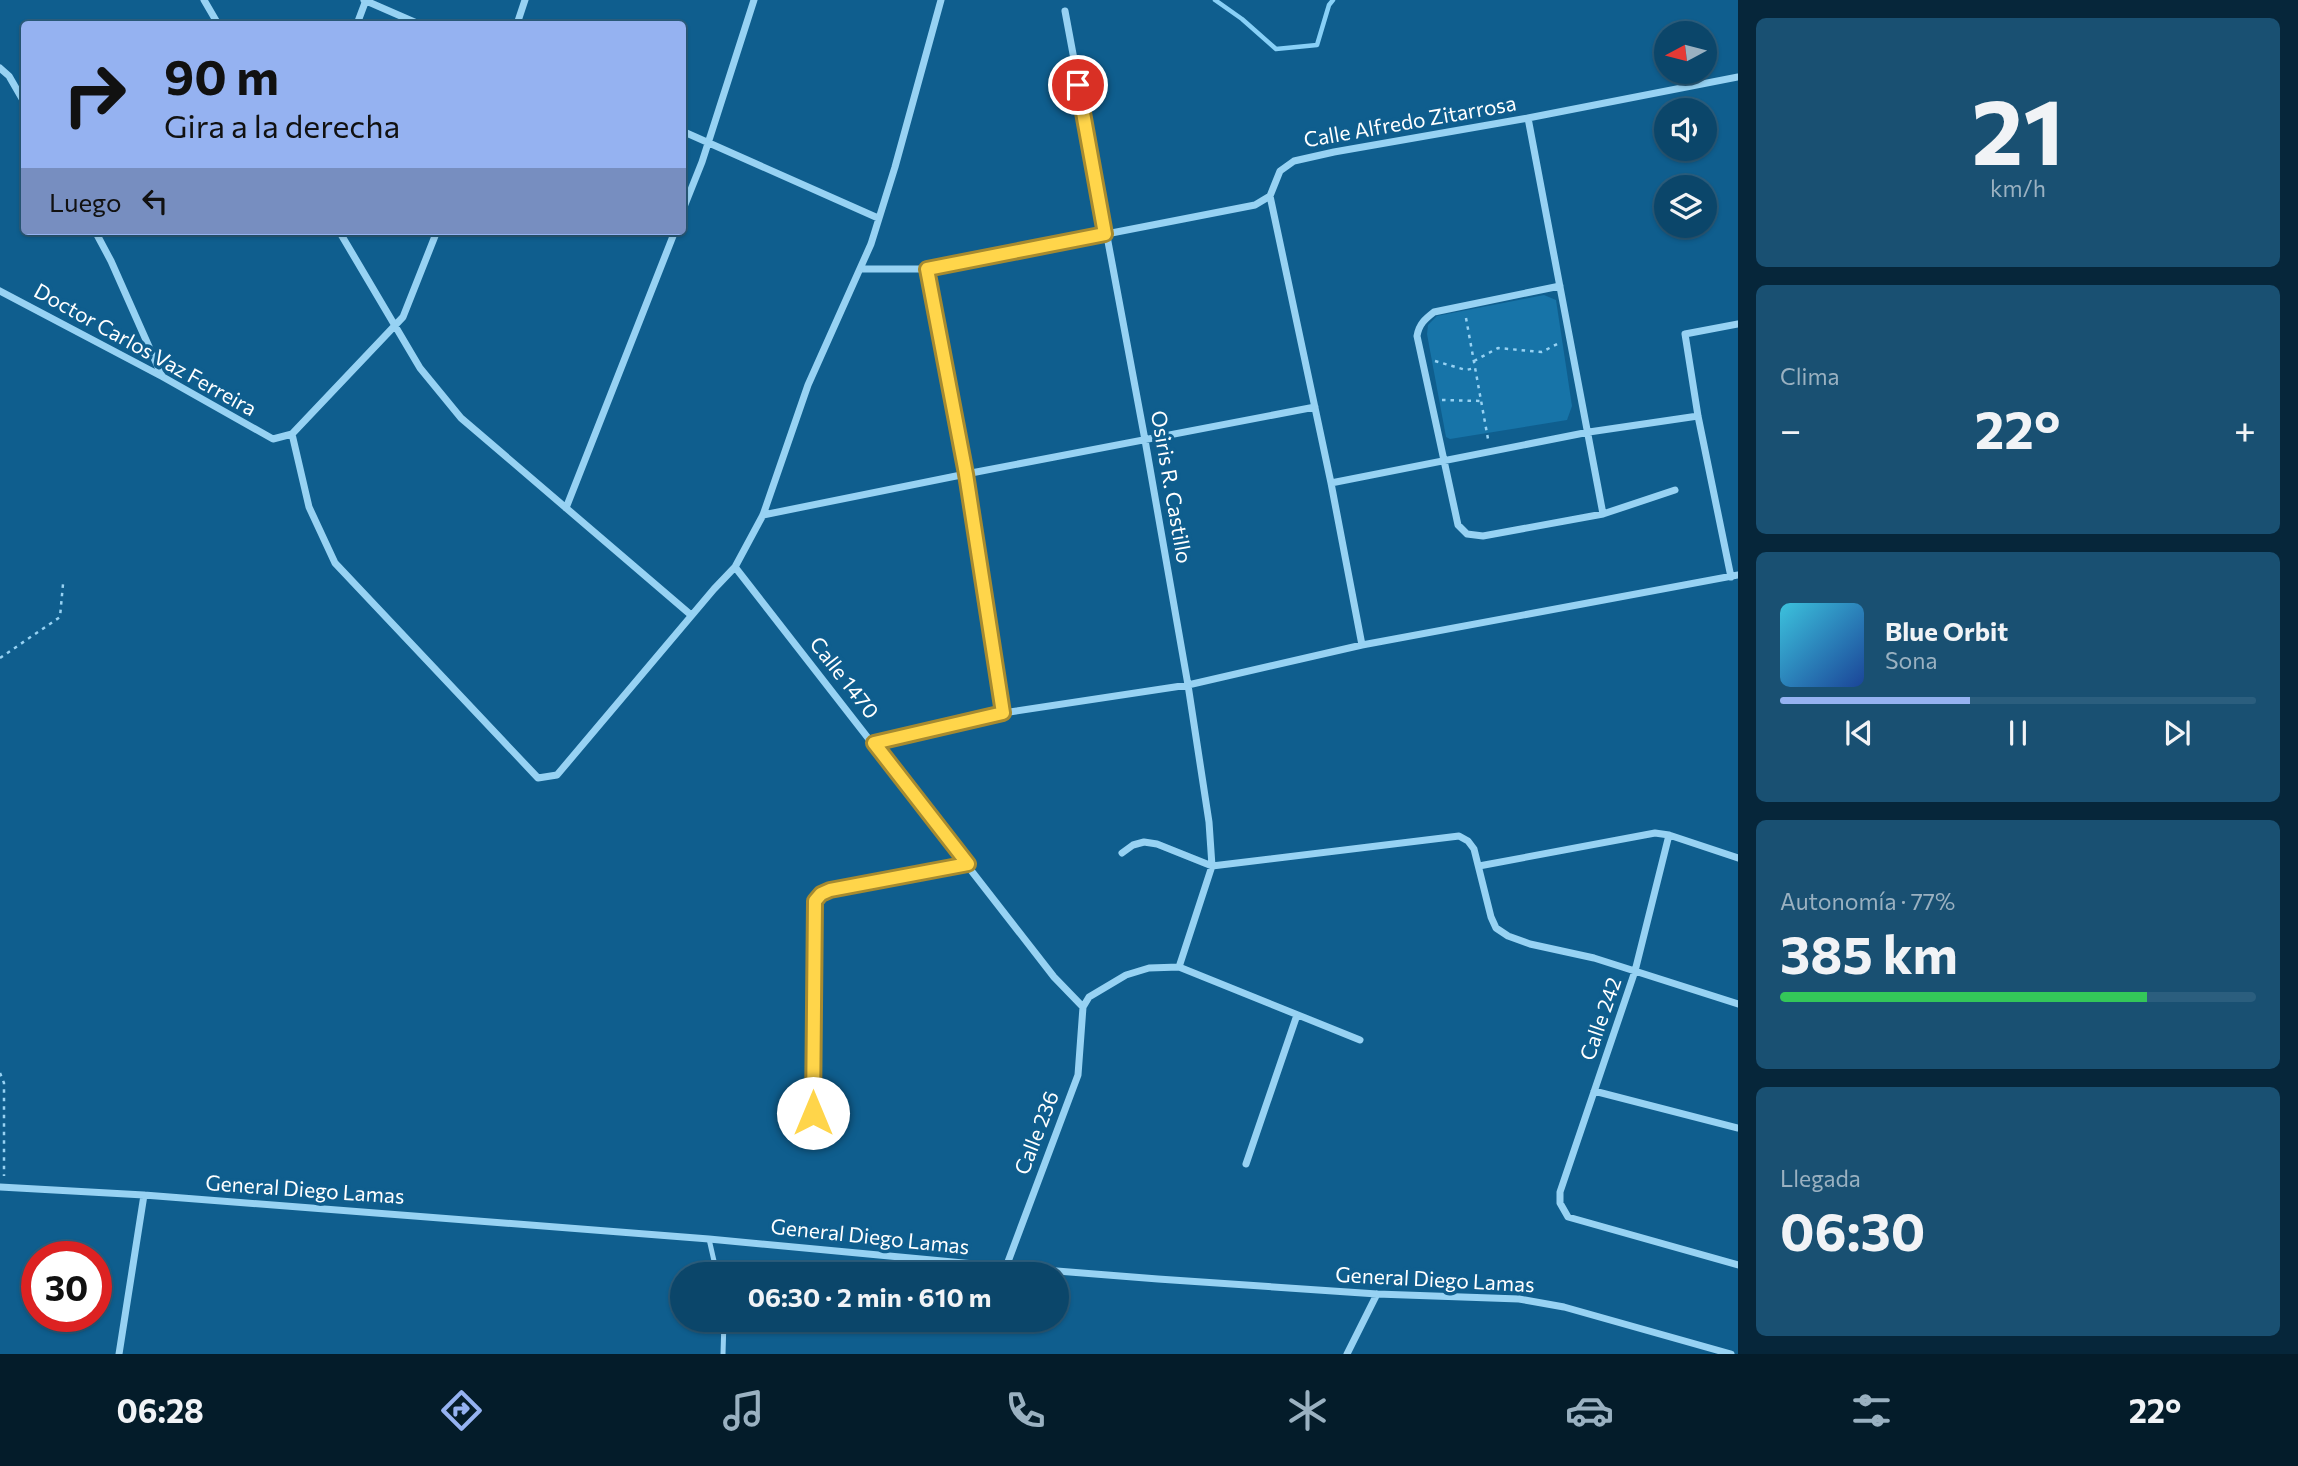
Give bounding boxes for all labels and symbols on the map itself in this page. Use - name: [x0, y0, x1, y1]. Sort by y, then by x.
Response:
- north arrow: [1654, 21, 1717, 84]
- pin: [1048, 55, 1108, 115]
- street label: Calle Alfredo Zitarrosa: [1301, 90, 1518, 152]
- street label: Doctor Carlos Vaz Ferreira: [30, 277, 261, 420]
- street label: Osiris R. Castillo: [1147, 408, 1198, 565]
- street label: Calle 1470: [805, 631, 885, 723]
- street label: Calle 242: [1574, 974, 1625, 1063]
- position arrow: [776, 1076, 850, 1150]
- street label: Calle 236: [1008, 1087, 1063, 1178]
- street label: General Diego Lamas: [205, 1169, 406, 1208]
- street label: General Diego Lamas: [770, 1213, 971, 1258]
- speed limit sign: 30: [21, 1241, 112, 1332]
- street label: General Diego Lamas: [1335, 1261, 1535, 1296]

